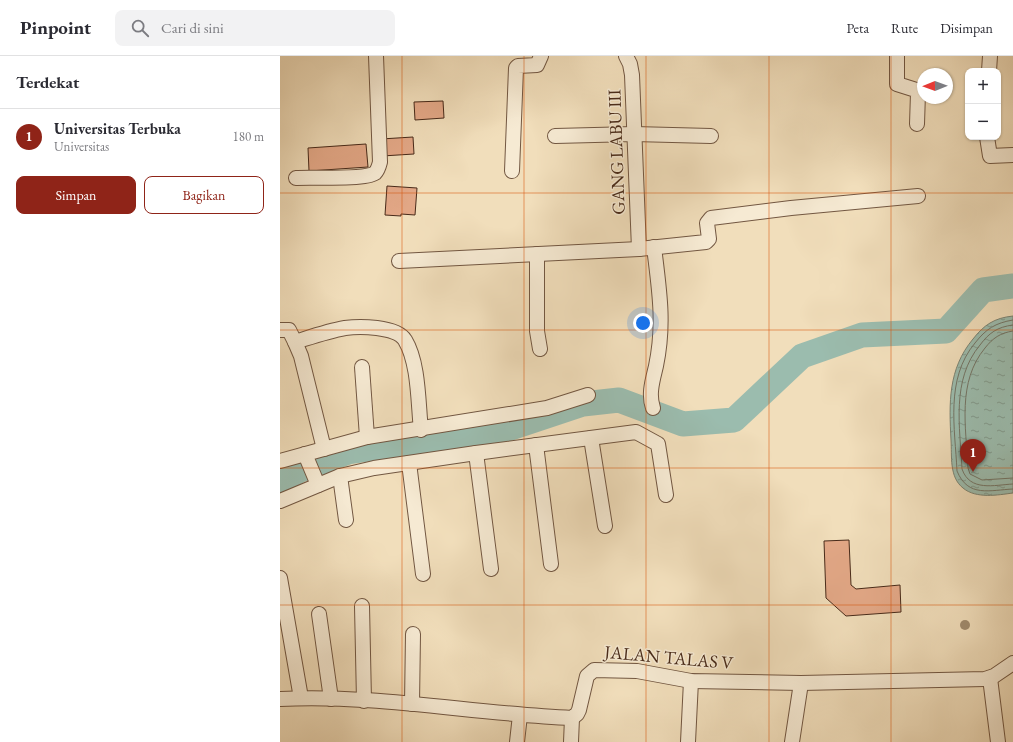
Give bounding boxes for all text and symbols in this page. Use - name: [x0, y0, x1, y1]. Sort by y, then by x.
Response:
- search box: [115, 10, 395, 46]
- text: Pinpoint: [20, 15, 91, 40]
- icon: search: [129, 17, 151, 39]
- text: Cari di sini: [161, 18, 224, 37]
- text: Peta: [847, 19, 869, 37]
- text: Rute: [891, 19, 918, 37]
- text: Disimpan: [940, 19, 993, 37]
- north arrow: [917, 68, 953, 104]
- map controls: [965, 68, 1001, 140]
- button: +: [965, 68, 1001, 104]
- text: Terdekat: [16, 71, 79, 93]
- street label: GANG LABU III: [602, 89, 630, 215]
- button: −: [965, 104, 1001, 140]
- text: Universitas Terbuka: [54, 119, 181, 138]
- text: 1: [26, 128, 32, 145]
- text: 180 m: [233, 128, 264, 145]
- text: Universitas: [54, 138, 109, 155]
- button: Simpan: [16, 176, 136, 214]
- button: Bagikan: [144, 176, 264, 214]
- your location: [633, 313, 653, 333]
- pin: 1: [960, 439, 986, 472]
- street label: JALAN TALAS V: [602, 640, 735, 674]

